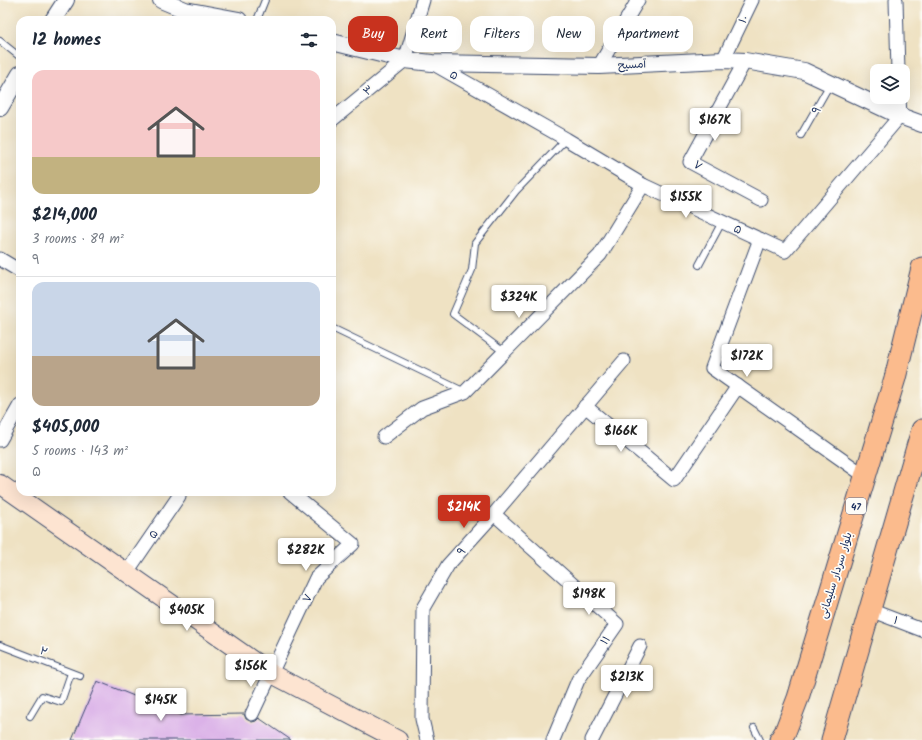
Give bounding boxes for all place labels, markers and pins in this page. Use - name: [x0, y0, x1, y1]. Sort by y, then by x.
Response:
- pin: $167K: [687, 108, 743, 142]
- pin: $155K: [658, 185, 714, 219]
- pin: $324K: [491, 285, 547, 319]
- pin: $172K: [719, 344, 775, 378]
- pin: $166K: [593, 419, 649, 453]
- pin: $214K: [436, 495, 492, 529]
- pin: $282K: [278, 538, 334, 572]
- pin: $198K: [561, 582, 617, 616]
- pin: $405K: [159, 598, 215, 632]
- pin: $156K: [223, 654, 279, 688]
- pin: $213K: [599, 665, 655, 699]
- pin: $145K: [133, 688, 189, 722]

